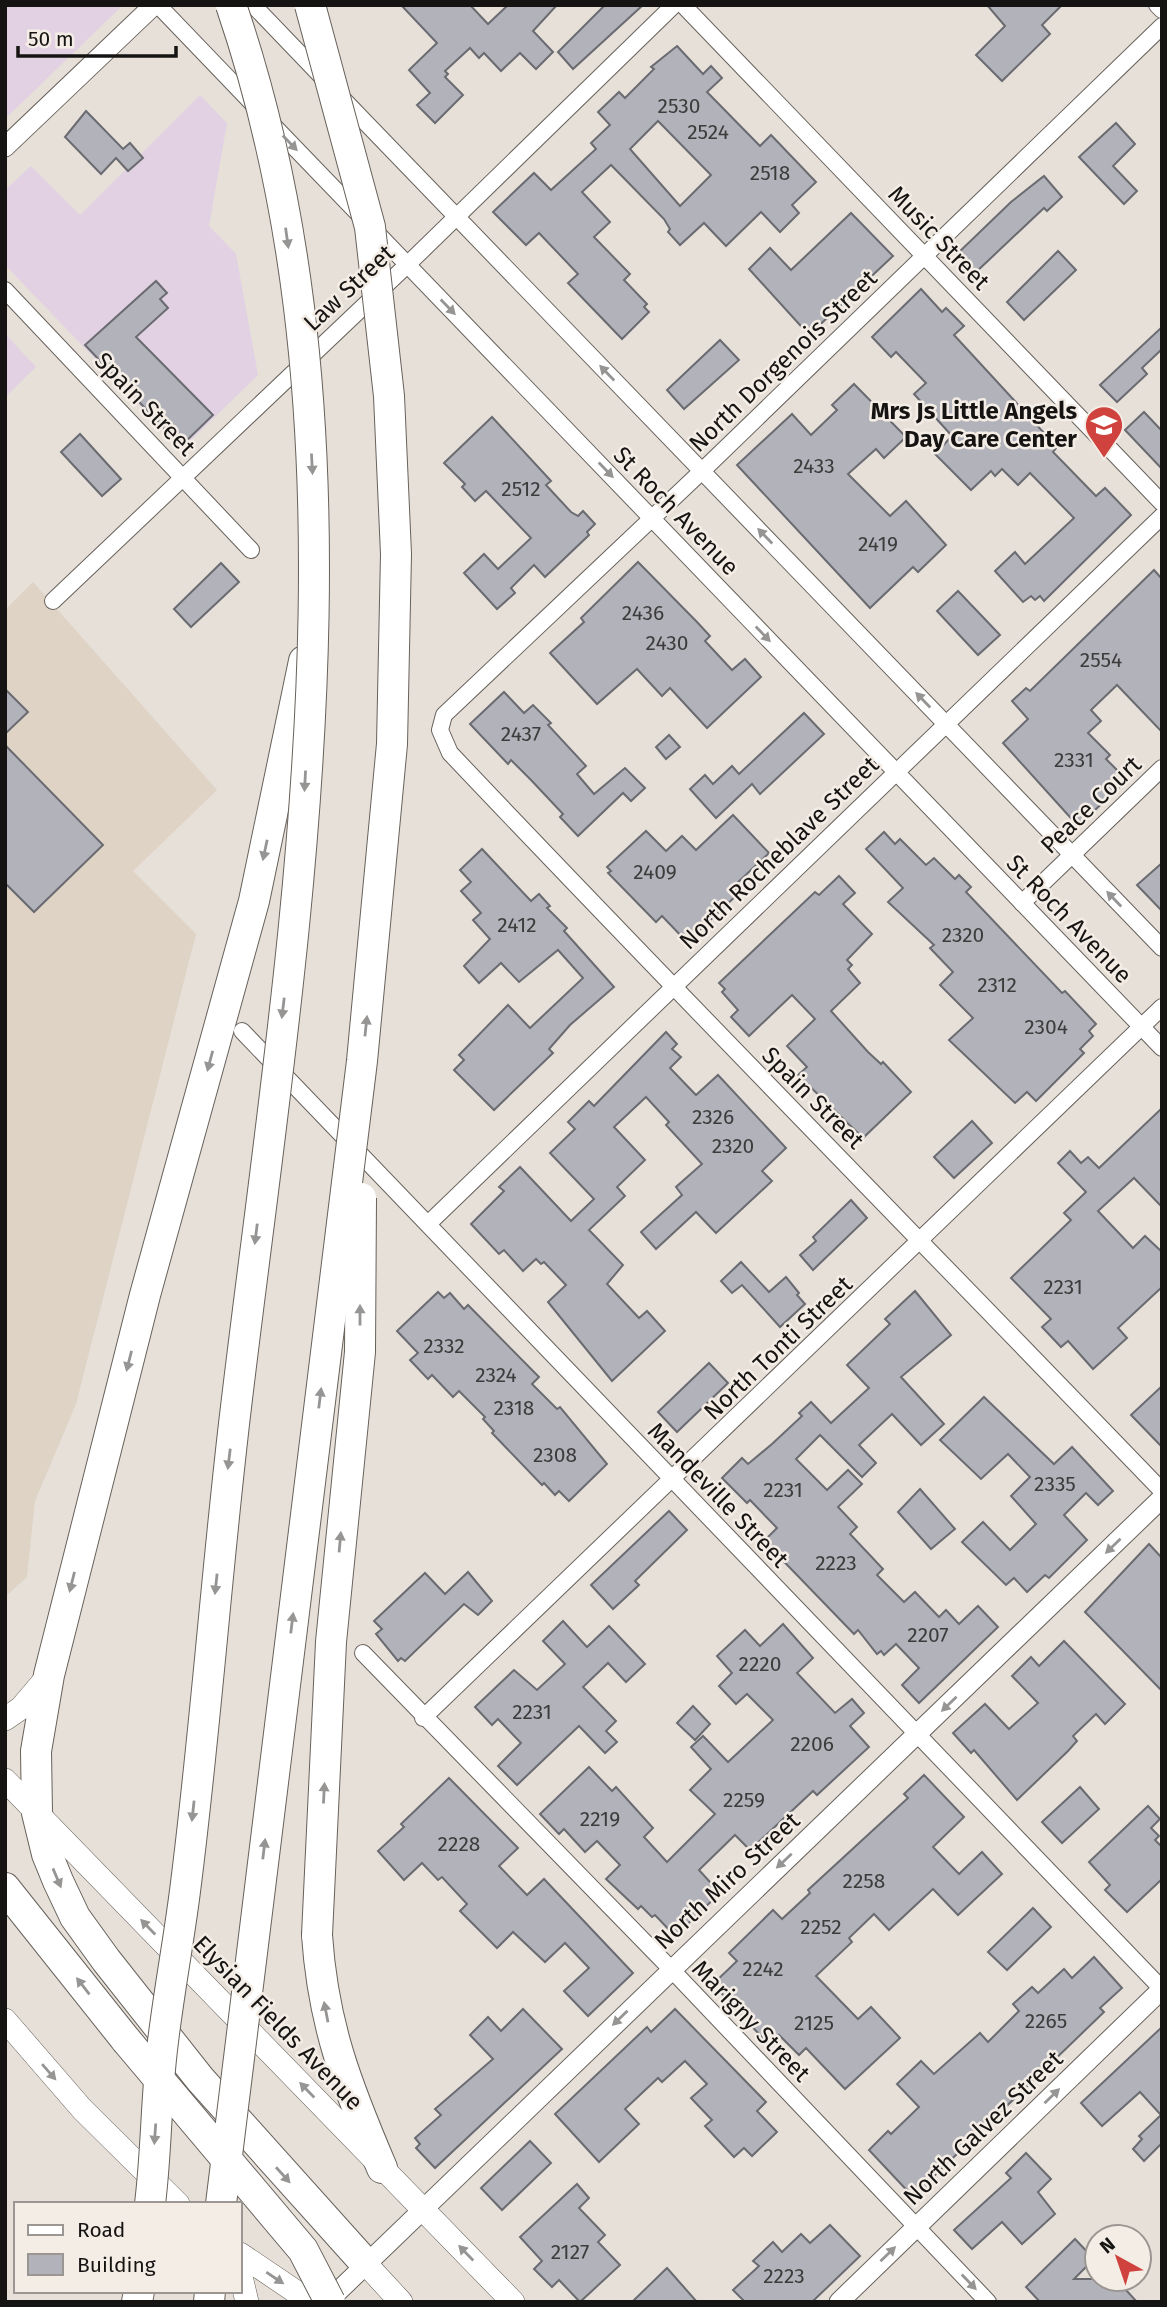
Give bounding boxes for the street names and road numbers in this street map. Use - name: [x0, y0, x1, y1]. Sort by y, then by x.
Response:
- street label: Music Street: [883, 180, 996, 296]
- street label: Law Street: [298, 239, 400, 337]
- street label: North Dorgenois Street: [683, 264, 883, 458]
- street label: Spain Street: [89, 347, 201, 462]
- street label: St Roch Avenue: [608, 441, 744, 581]
- street label: North Rocheblave Street: [674, 750, 885, 955]
- street label: Peace Court: [1035, 750, 1147, 860]
- street label: St Roch Avenue: [1001, 849, 1137, 989]
- street label: Spain Street: [756, 1041, 870, 1155]
- street label: North Tonti Street: [698, 1270, 858, 1426]
- street label: Mandeville Street: [642, 1417, 794, 1573]
- street label: North Miro Street: [649, 1806, 806, 1955]
- street label: Elysian Fields Avenue: [187, 1930, 369, 2116]
- street label: Marigny Street: [686, 1955, 816, 2088]
- street label: North Galvez Street: [898, 2045, 1069, 2211]

